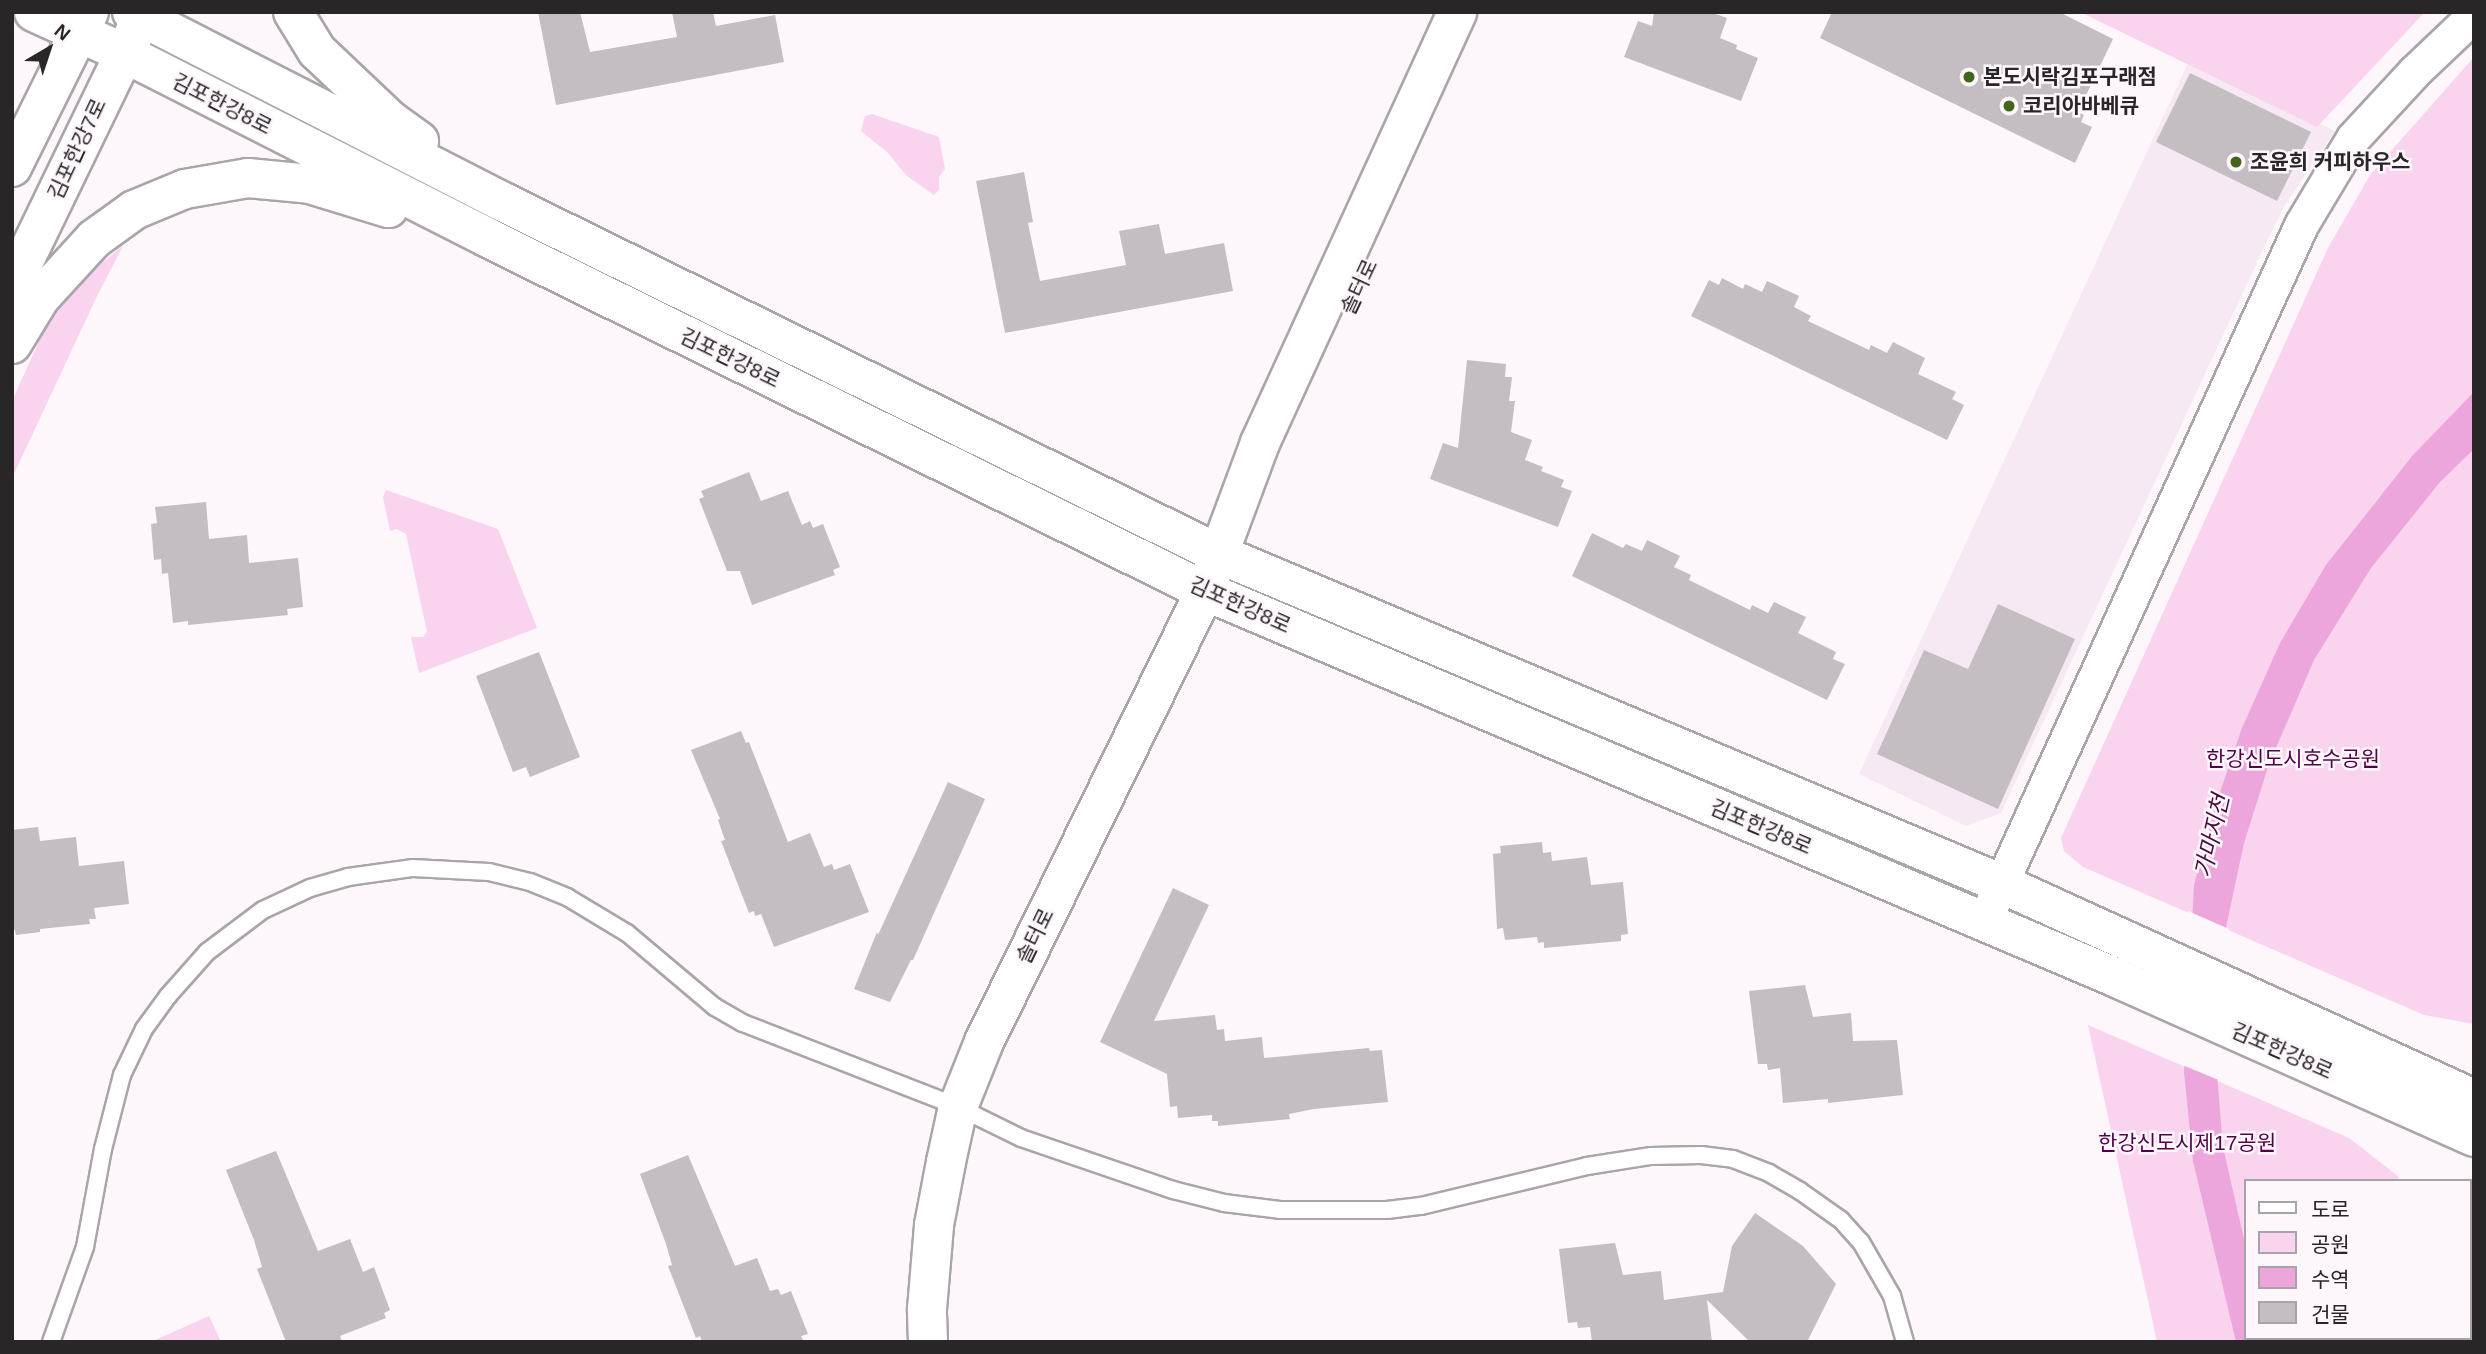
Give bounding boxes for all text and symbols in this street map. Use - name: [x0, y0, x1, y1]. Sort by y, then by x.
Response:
- north arrow: [14, 14, 84, 84]
- text: N: [51, 20, 74, 45]
- place label: 본도시락김포구래점: [1983, 64, 2157, 90]
- street label: 김포한강8로: [168, 68, 276, 140]
- marker: 본도시락김포구래점: [1961, 69, 1977, 85]
- place label: 코리아바베큐: [2023, 93, 2139, 119]
- street label: 김포한강7로: [43, 95, 111, 203]
- marker: 코리아바베큐: [2001, 98, 2017, 114]
- place label: 조윤희 커피하우스: [2250, 149, 2410, 175]
- marker: 조윤희 커피하우스: [2228, 154, 2244, 170]
- street label: 솔터로: [1335, 255, 1383, 319]
- street label: 김포한강8로: [676, 323, 784, 393]
- street label: 김포한강8로: [1185, 571, 1295, 639]
- park label: 한강신도시호수공원: [2206, 746, 2380, 772]
- water label: 가마지천: [2189, 792, 2235, 880]
- street label: 김포한강8로: [1706, 794, 1816, 860]
- street label: 솔터로: [1011, 904, 1059, 968]
- street label: 김포한강8로: [2227, 1017, 2337, 1085]
- park label: 한강신도시제17공원: [2098, 1130, 2276, 1156]
- legend: [2244, 1179, 2472, 1340]
- text: 도로: [2311, 1198, 2350, 1221]
- text: 공원: [2311, 1233, 2350, 1256]
- text: 수역: [2311, 1268, 2350, 1291]
- text: 건물: [2311, 1303, 2350, 1326]

